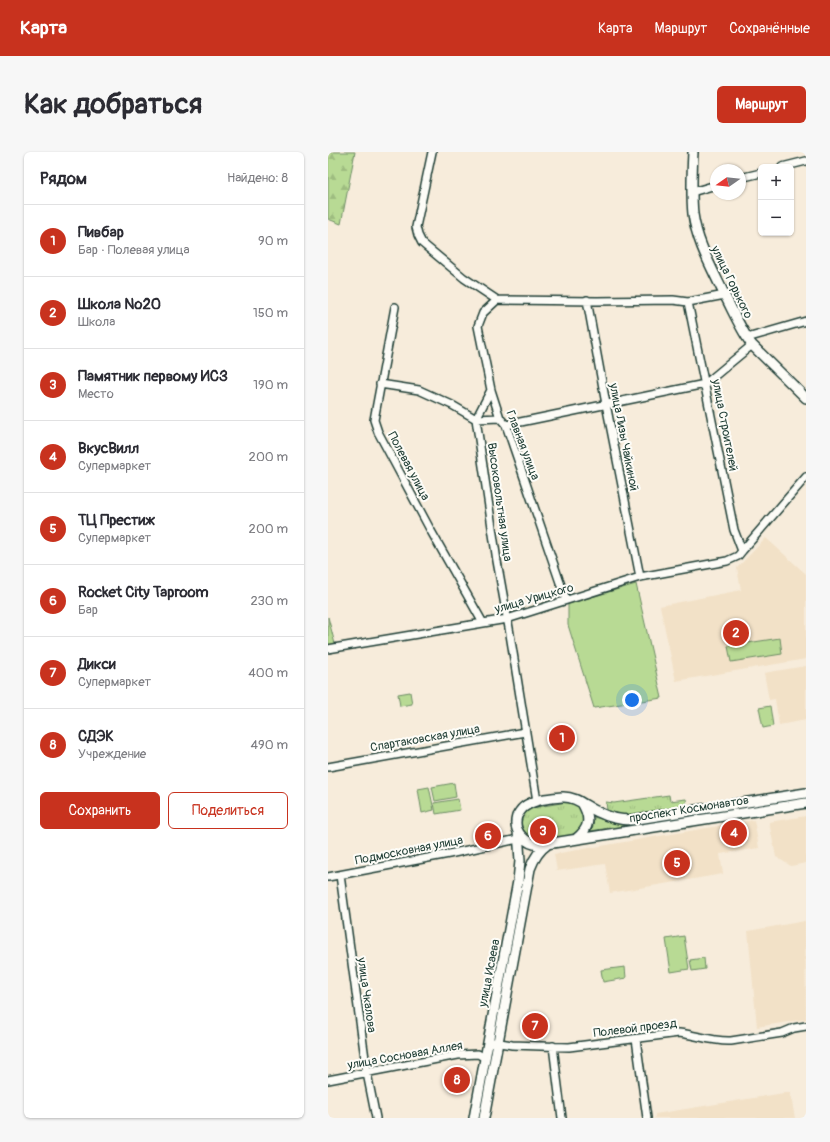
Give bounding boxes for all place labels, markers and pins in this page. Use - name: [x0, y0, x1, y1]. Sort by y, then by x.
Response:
- pin: 2: [723, 618, 749, 648]
- pin: 1: [549, 723, 575, 753]
- pin: 3: [530, 816, 556, 846]
- pin: 4: [721, 818, 747, 848]
- pin: 6: [475, 821, 501, 851]
- pin: 5: [664, 848, 690, 878]
- pin: 7: [522, 1011, 548, 1041]
- pin: 8: [444, 1065, 470, 1095]

